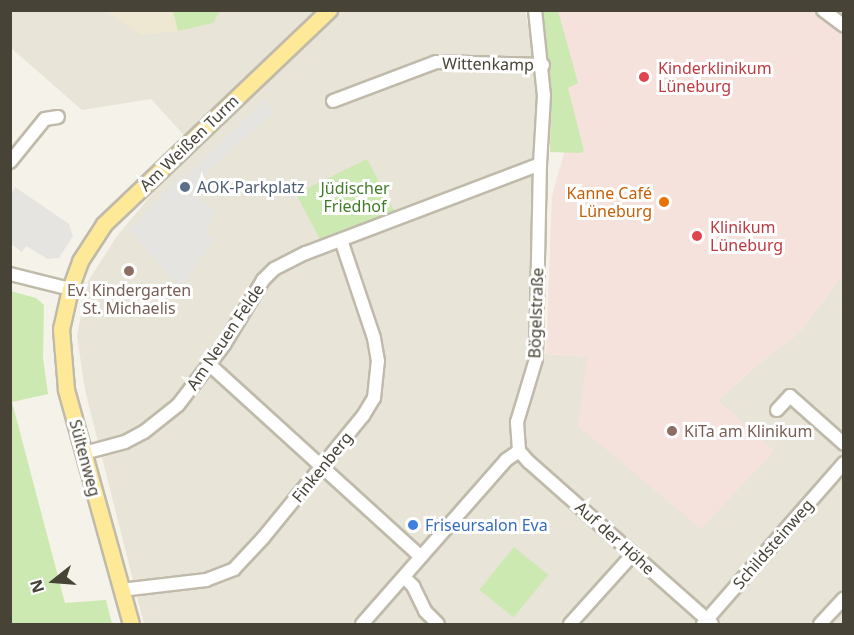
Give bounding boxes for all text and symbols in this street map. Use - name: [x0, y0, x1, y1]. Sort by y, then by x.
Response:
- street label: Wittenkamp: [442, 54, 534, 74]
- place label: Kinderklinikum Lüneburg: [658, 58, 772, 96]
- marker: Kinderklinikum Lüneburg: [635, 68, 653, 86]
- street label: Am Weißen Turm: [136, 91, 242, 195]
- place label: AOK-Parkplatz: [197, 177, 305, 197]
- park label: Jüdischer Friedhof: [320, 178, 390, 216]
- marker: AOK-Parkplatz: [178, 180, 192, 194]
- place label: Kanne Café Lüneburg: [567, 183, 652, 221]
- marker: Kanne Café Lüneburg: [657, 195, 671, 209]
- place label: Klinikum Lüneburg: [710, 217, 783, 255]
- marker: Klinikum Lüneburg: [688, 227, 706, 245]
- marker: Ev. Kindergarten St. Michaelis: [122, 264, 136, 278]
- street label: Bögelstraße: [525, 267, 547, 359]
- place label: Ev. Kindergarten St. Michaelis: [67, 280, 191, 318]
- street label: Am Neuen Felde: [182, 280, 268, 394]
- street label: Sültenweg: [66, 417, 104, 499]
- place label: KiTa am Klinikum: [684, 421, 812, 441]
- marker: KiTa am Klinikum: [665, 424, 679, 438]
- street label: Finkenberg: [288, 428, 356, 506]
- street label: Schildsteinweg: [729, 495, 817, 593]
- street label: Auf der Höhe: [571, 497, 659, 579]
- place label: Friseursalon Eva: [425, 515, 548, 535]
- marker: Friseursalon Eva: [406, 518, 420, 532]
- north arrow: [24, 551, 84, 611]
- text: N: [24, 577, 49, 596]

